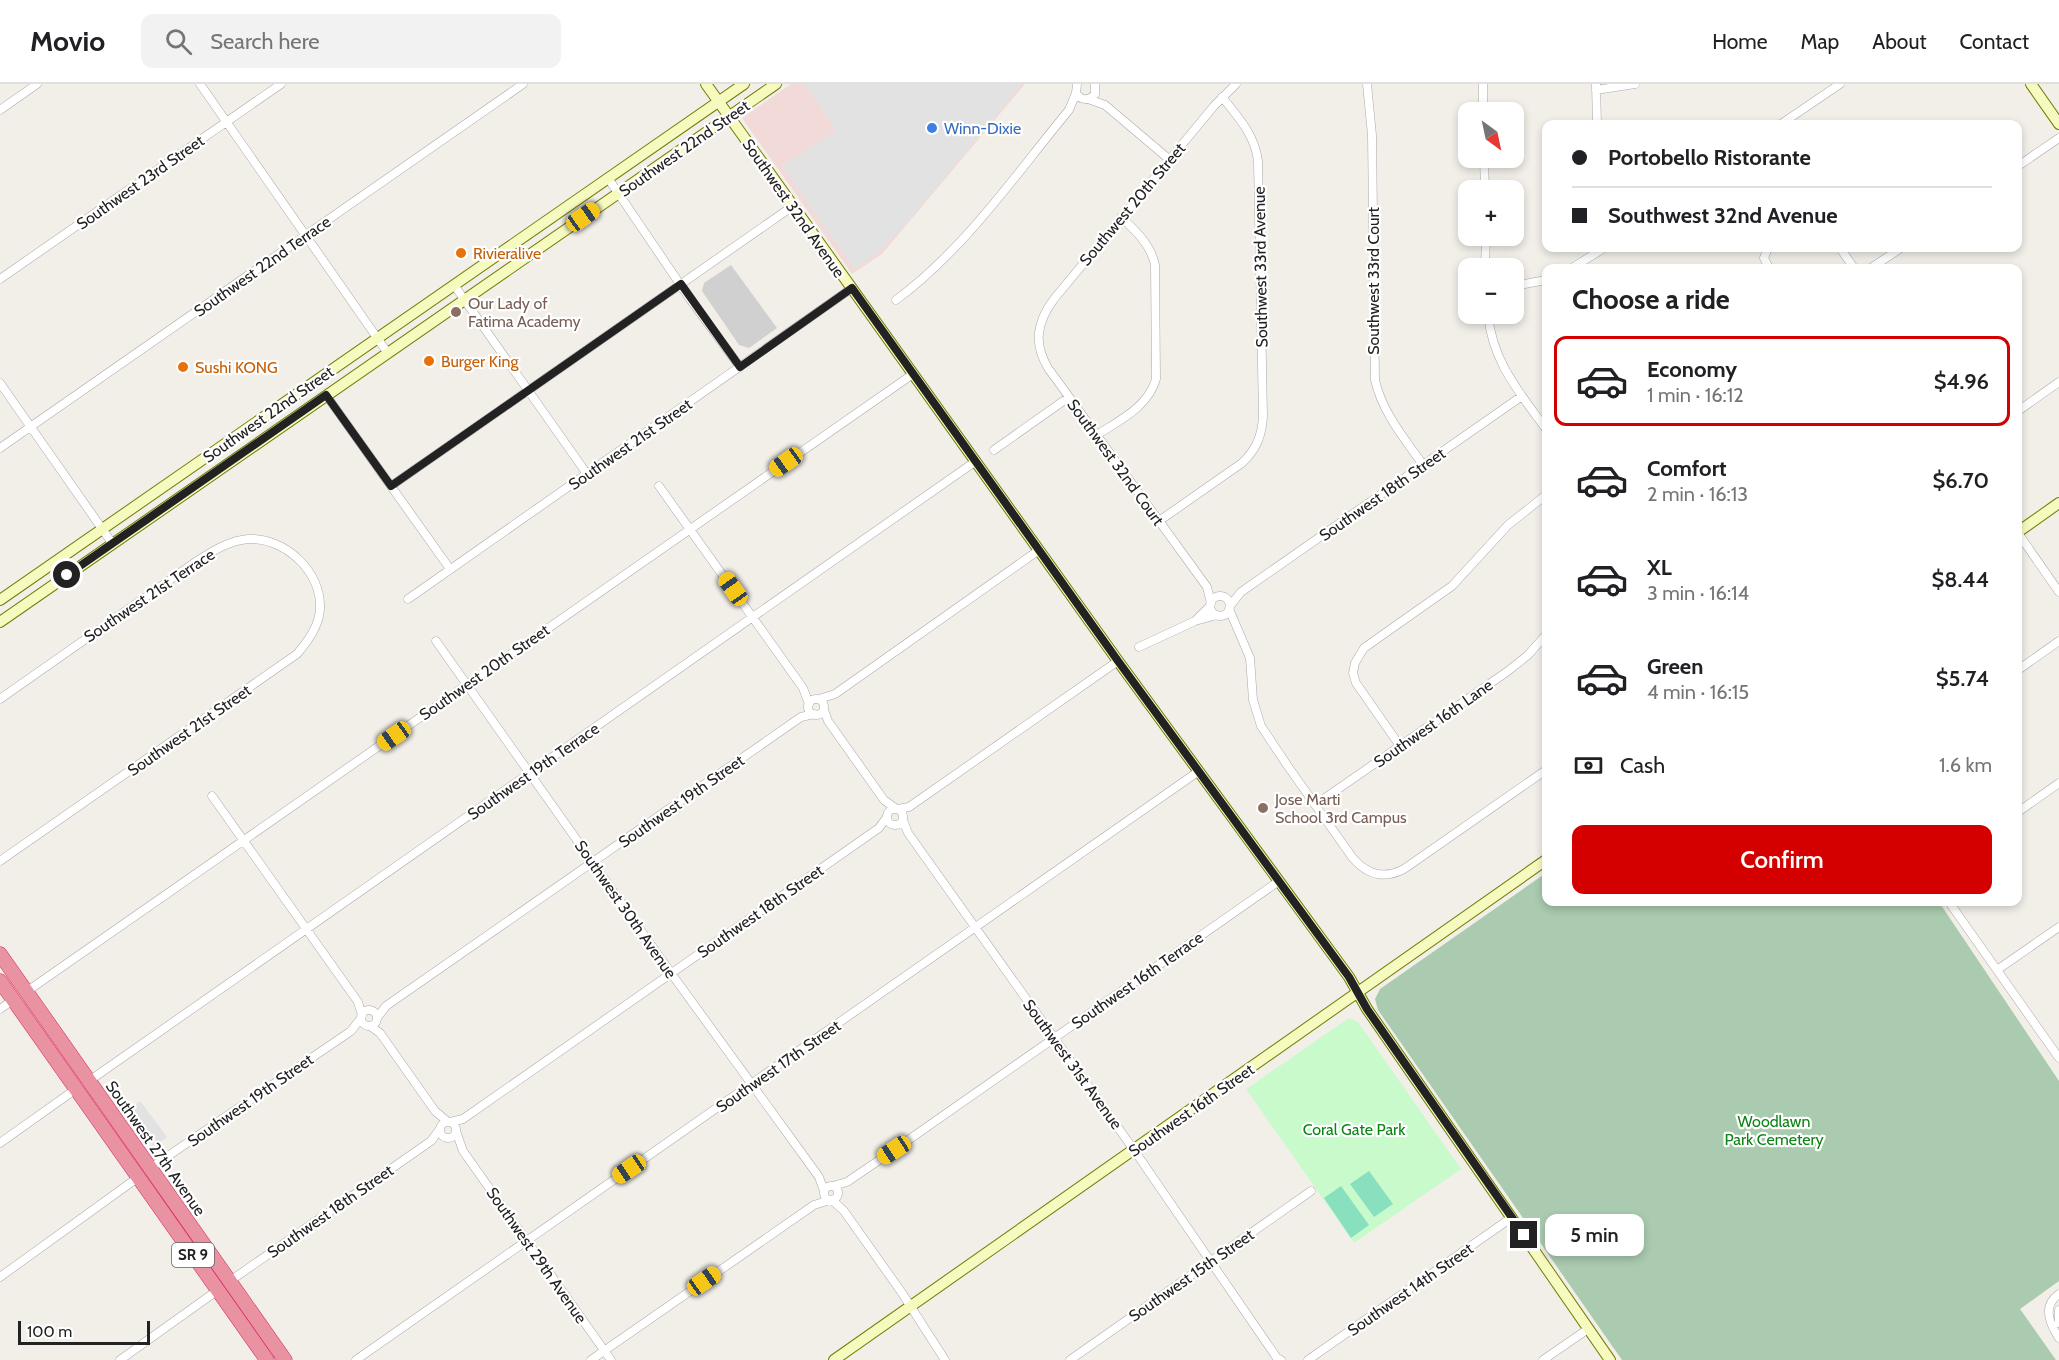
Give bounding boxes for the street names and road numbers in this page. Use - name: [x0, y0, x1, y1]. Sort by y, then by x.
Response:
- street label: Southwest 22nd Street: [615, 96, 754, 201]
- street label: Southwest 23rd Street: [73, 131, 208, 234]
- street label: Southwest 32nd Avenue: [738, 135, 849, 281]
- street label: Southwest 20th Street: [1076, 139, 1190, 269]
- street label: Southwest 33rd Avenue: [1250, 186, 1271, 348]
- street label: Southwest 33rd Court: [1364, 207, 1383, 355]
- street label: Southwest 22nd Terrace: [190, 212, 334, 321]
- street label: Southwest 22nd Street: [199, 362, 338, 467]
- street label: Southwest 21st Street: [565, 394, 696, 494]
- street label: Southwest 32nd Court: [1063, 395, 1168, 530]
- street label: Southwest 18th Street: [1316, 443, 1449, 545]
- street label: Southwest 21st Terrace: [80, 545, 218, 646]
- street label: Southwest 20th Street: [416, 620, 553, 724]
- street label: Southwest 16th Lane: [1370, 675, 1496, 772]
- street label: Southwest 21st Street: [124, 680, 255, 780]
- street label: Southwest 19th Terrace: [464, 719, 603, 824]
- street label: Southwest 19th Street: [615, 751, 748, 852]
- street label: Southwest 30th Avenue: [571, 837, 680, 982]
- street label: Southwest 18th Street: [694, 860, 827, 962]
- street label: Southwest 16th Terrace: [1068, 928, 1207, 1033]
- street label: Southwest 31st Avenue: [1019, 996, 1126, 1133]
- street label: Southwest 17th Street: [712, 1016, 845, 1117]
- street label: Southwest 19th Street: [184, 1050, 317, 1151]
- street label: Southwest 16th Street: [1125, 1060, 1258, 1161]
- street label: Southwest 27th Avenue: [102, 1077, 209, 1220]
- street label: Southwest 18th Street: [264, 1160, 397, 1262]
- street label: Southwest 29th Avenue: [482, 1184, 591, 1327]
- street label: Southwest 15th Street: [1125, 1225, 1258, 1326]
- street label: Southwest 14th Street: [1344, 1239, 1477, 1340]
- road number: SR 9: [172, 1243, 214, 1267]

